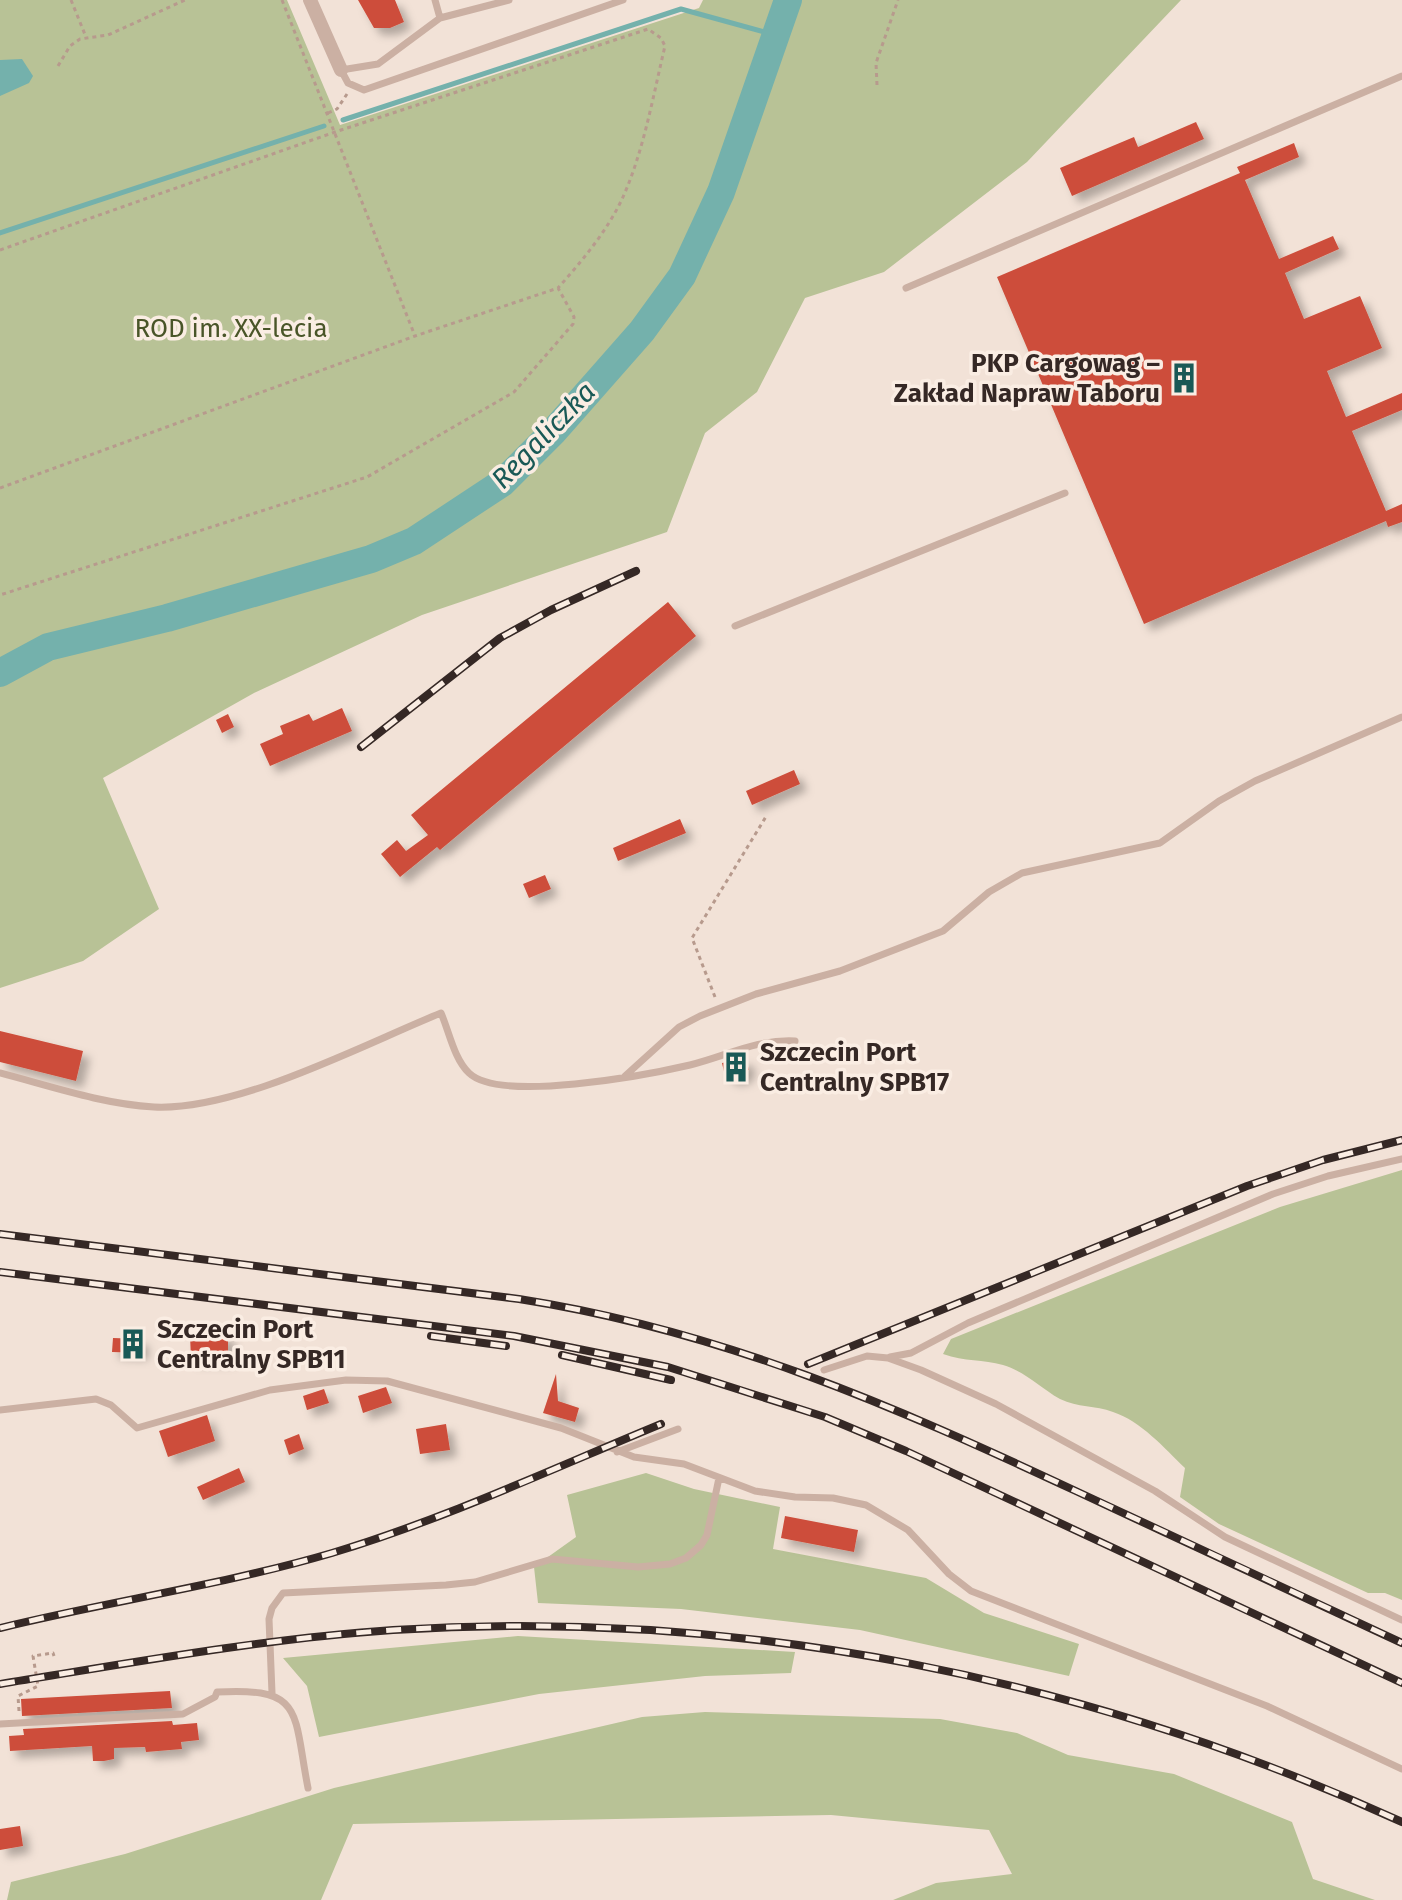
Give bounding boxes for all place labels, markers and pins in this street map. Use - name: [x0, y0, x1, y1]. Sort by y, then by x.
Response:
- place label: PKP Cargowag – Zakład Napraw Taboru: [894, 348, 1160, 409]
- building icon: PKP Cargowag – Zakład Napraw Taboru: [1167, 361, 1201, 395]
- place label: Szczecin Port Centralny SPB17: [760, 1037, 949, 1098]
- building icon: Szczecin Port Centralny SPB17: [719, 1050, 753, 1084]
- place label: Szczecin Port Centralny SPB11: [157, 1314, 346, 1375]
- building icon: Szczecin Port Centralny SPB11: [116, 1327, 150, 1361]

